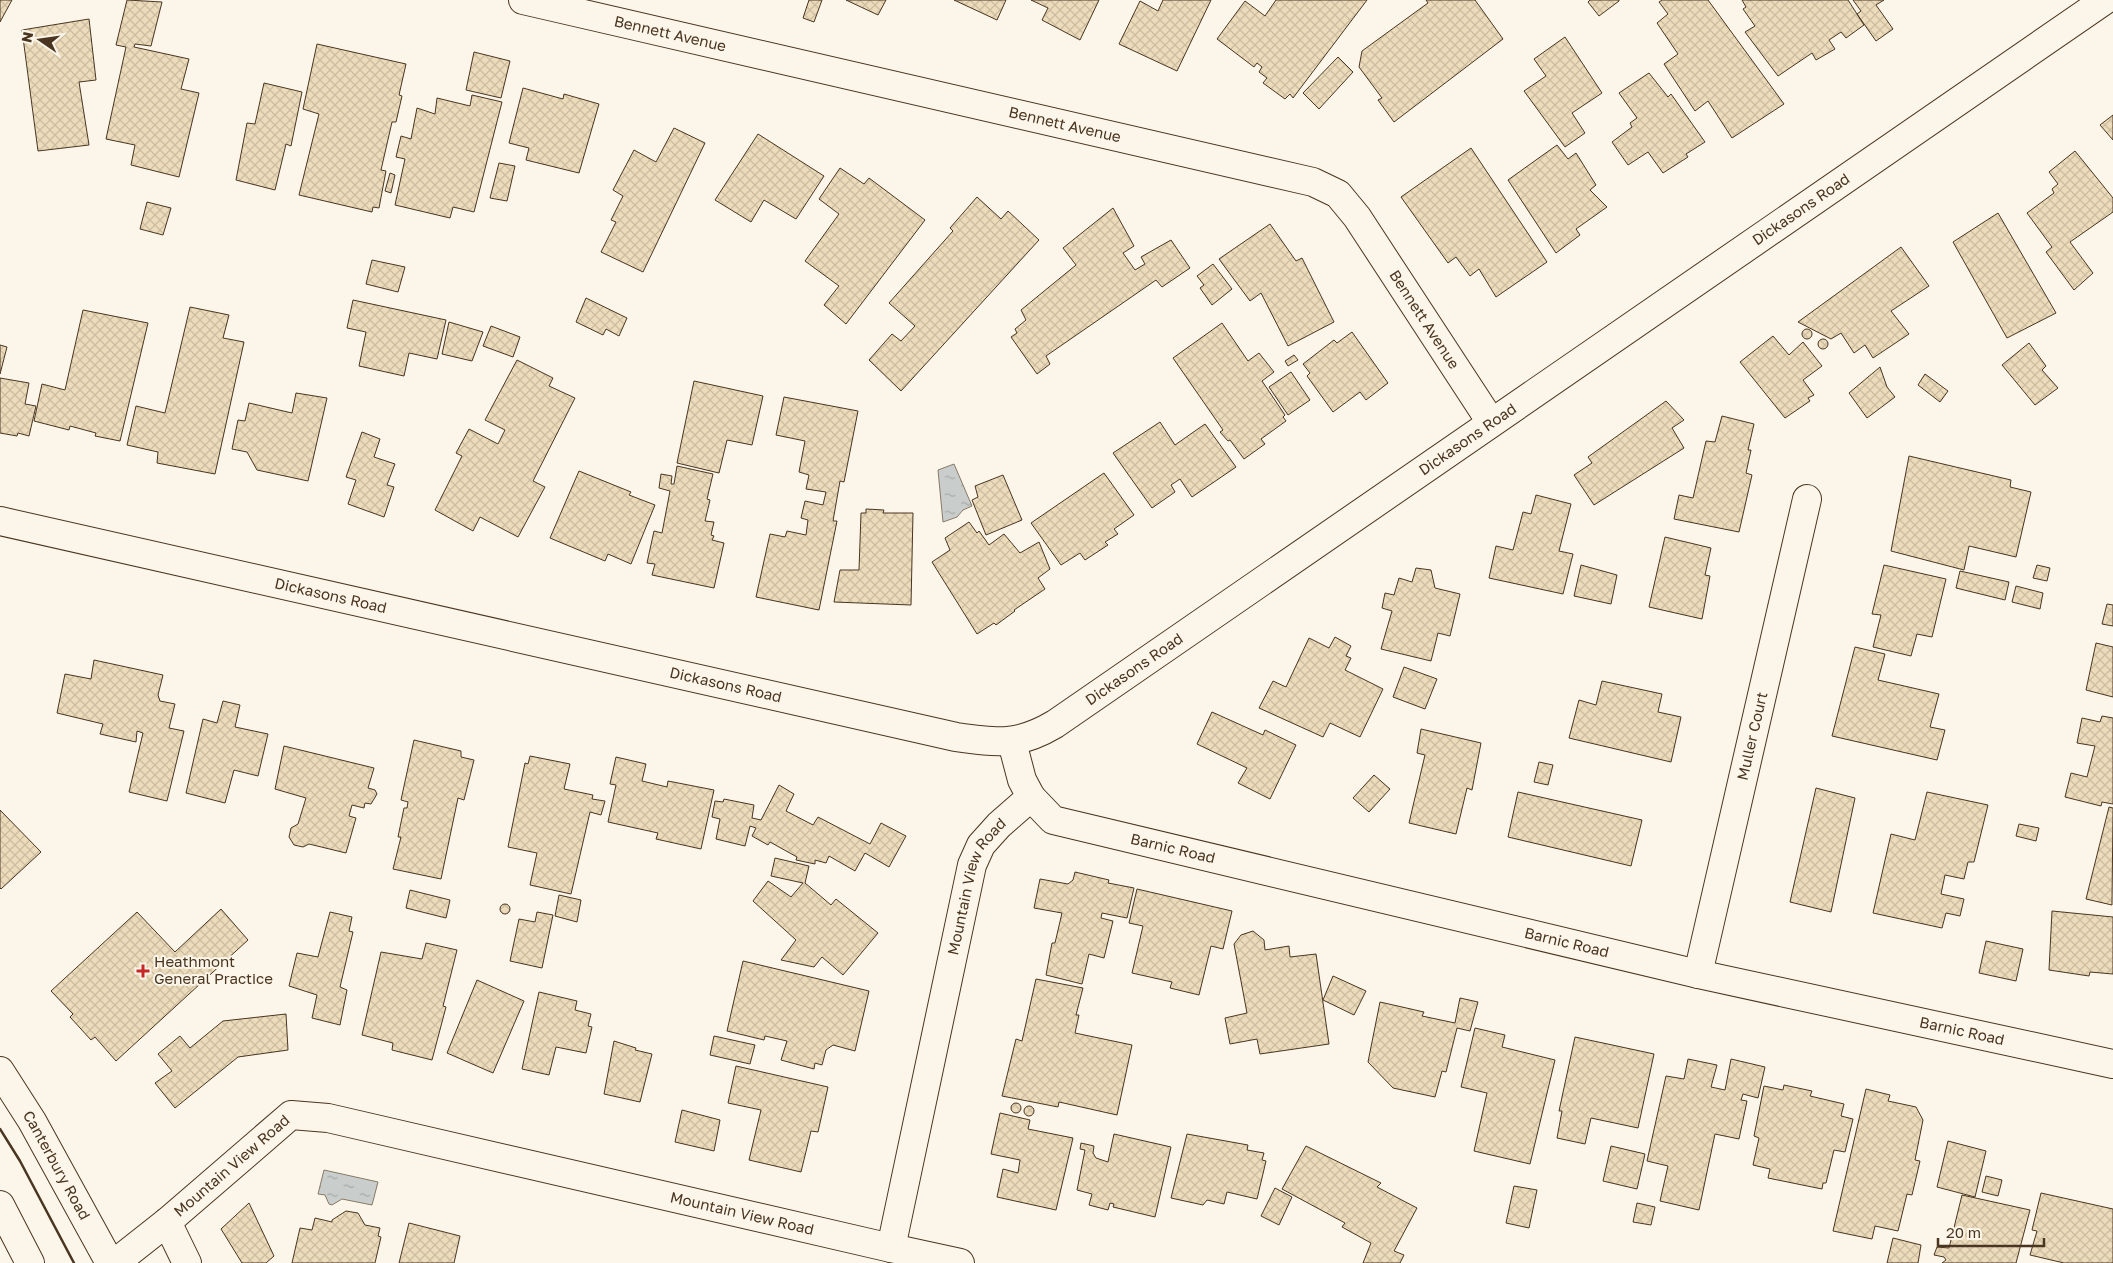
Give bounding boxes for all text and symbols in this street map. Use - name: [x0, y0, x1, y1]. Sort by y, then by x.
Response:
- street label: Bennett Avenue: [613, 11, 728, 55]
- north arrow: [15, 15, 65, 65]
- text: N: [17, 30, 36, 44]
- street label: Bennett Avenue: [1007, 102, 1123, 146]
- street label: Dickasons Road: [1748, 169, 1853, 249]
- street label: Bennett Avenue: [1386, 266, 1464, 372]
- street label: Dickasons Road: [1415, 399, 1519, 478]
- street label: Dickasons Road: [273, 573, 389, 616]
- street label: Dickasons Road: [1082, 629, 1186, 708]
- street label: Dickasons Road: [668, 663, 784, 705]
- street label: Muller Court: [1733, 690, 1770, 782]
- street label: Mountain View Road: [943, 813, 1009, 957]
- street label: Barnic Road: [1129, 829, 1217, 866]
- street label: Barnic Road: [1523, 923, 1611, 960]
- place label: Heathmont General Practice: [154, 952, 273, 987]
- marker: Heathmont General Practice: [136, 964, 150, 978]
- street label: Barnic Road: [1918, 1012, 2006, 1048]
- street label: Canterbury Road: [20, 1107, 94, 1223]
- street label: Mountain View Road: [170, 1110, 293, 1220]
- street label: Mountain View Road: [669, 1187, 816, 1238]
- scale bar: [1938, 1216, 2044, 1248]
- text: 20 m: [1946, 1223, 1981, 1241]

